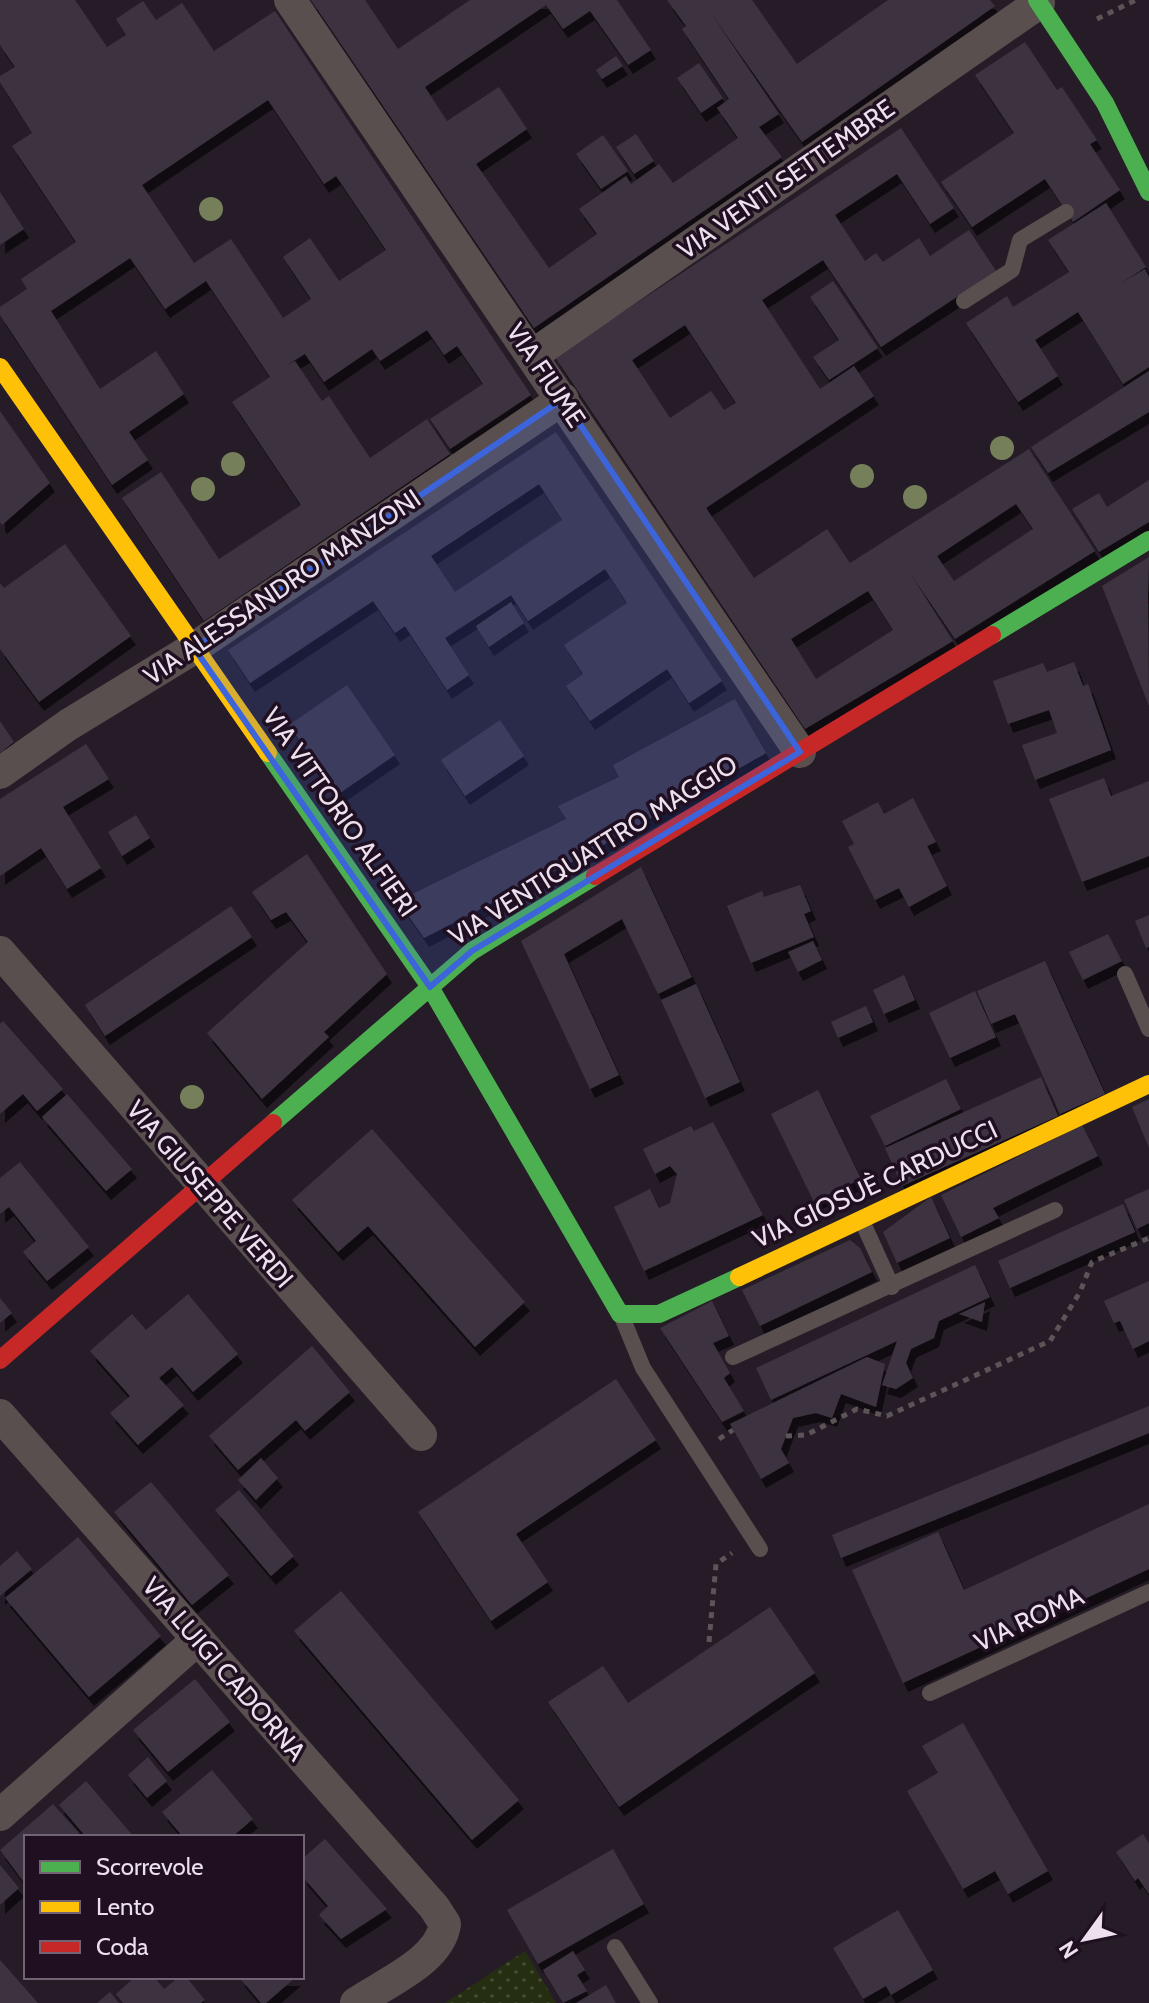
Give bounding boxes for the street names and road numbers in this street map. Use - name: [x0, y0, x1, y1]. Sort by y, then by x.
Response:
- street label: VIA VENTI SETTEMBRE: [671, 92, 901, 266]
- street label: VIA FIUME: [500, 317, 592, 433]
- street label: VIA ALESSANDRO MANZONI: [137, 482, 427, 692]
- street label: VIA VITTORIO ALFIERI: [256, 701, 424, 923]
- street label: VIA VENTIQUATTRO MAGGIO: [443, 748, 743, 952]
- street label: VIA GIUSEPPE VERDI: [120, 1094, 300, 1294]
- street label: VIA GIOSUÈ CARDUCCI: [747, 1113, 1003, 1255]
- street label: VIA LUIGI CADORNA: [135, 1570, 313, 1768]
- street label: VIA ROMA: [969, 1580, 1089, 1658]

